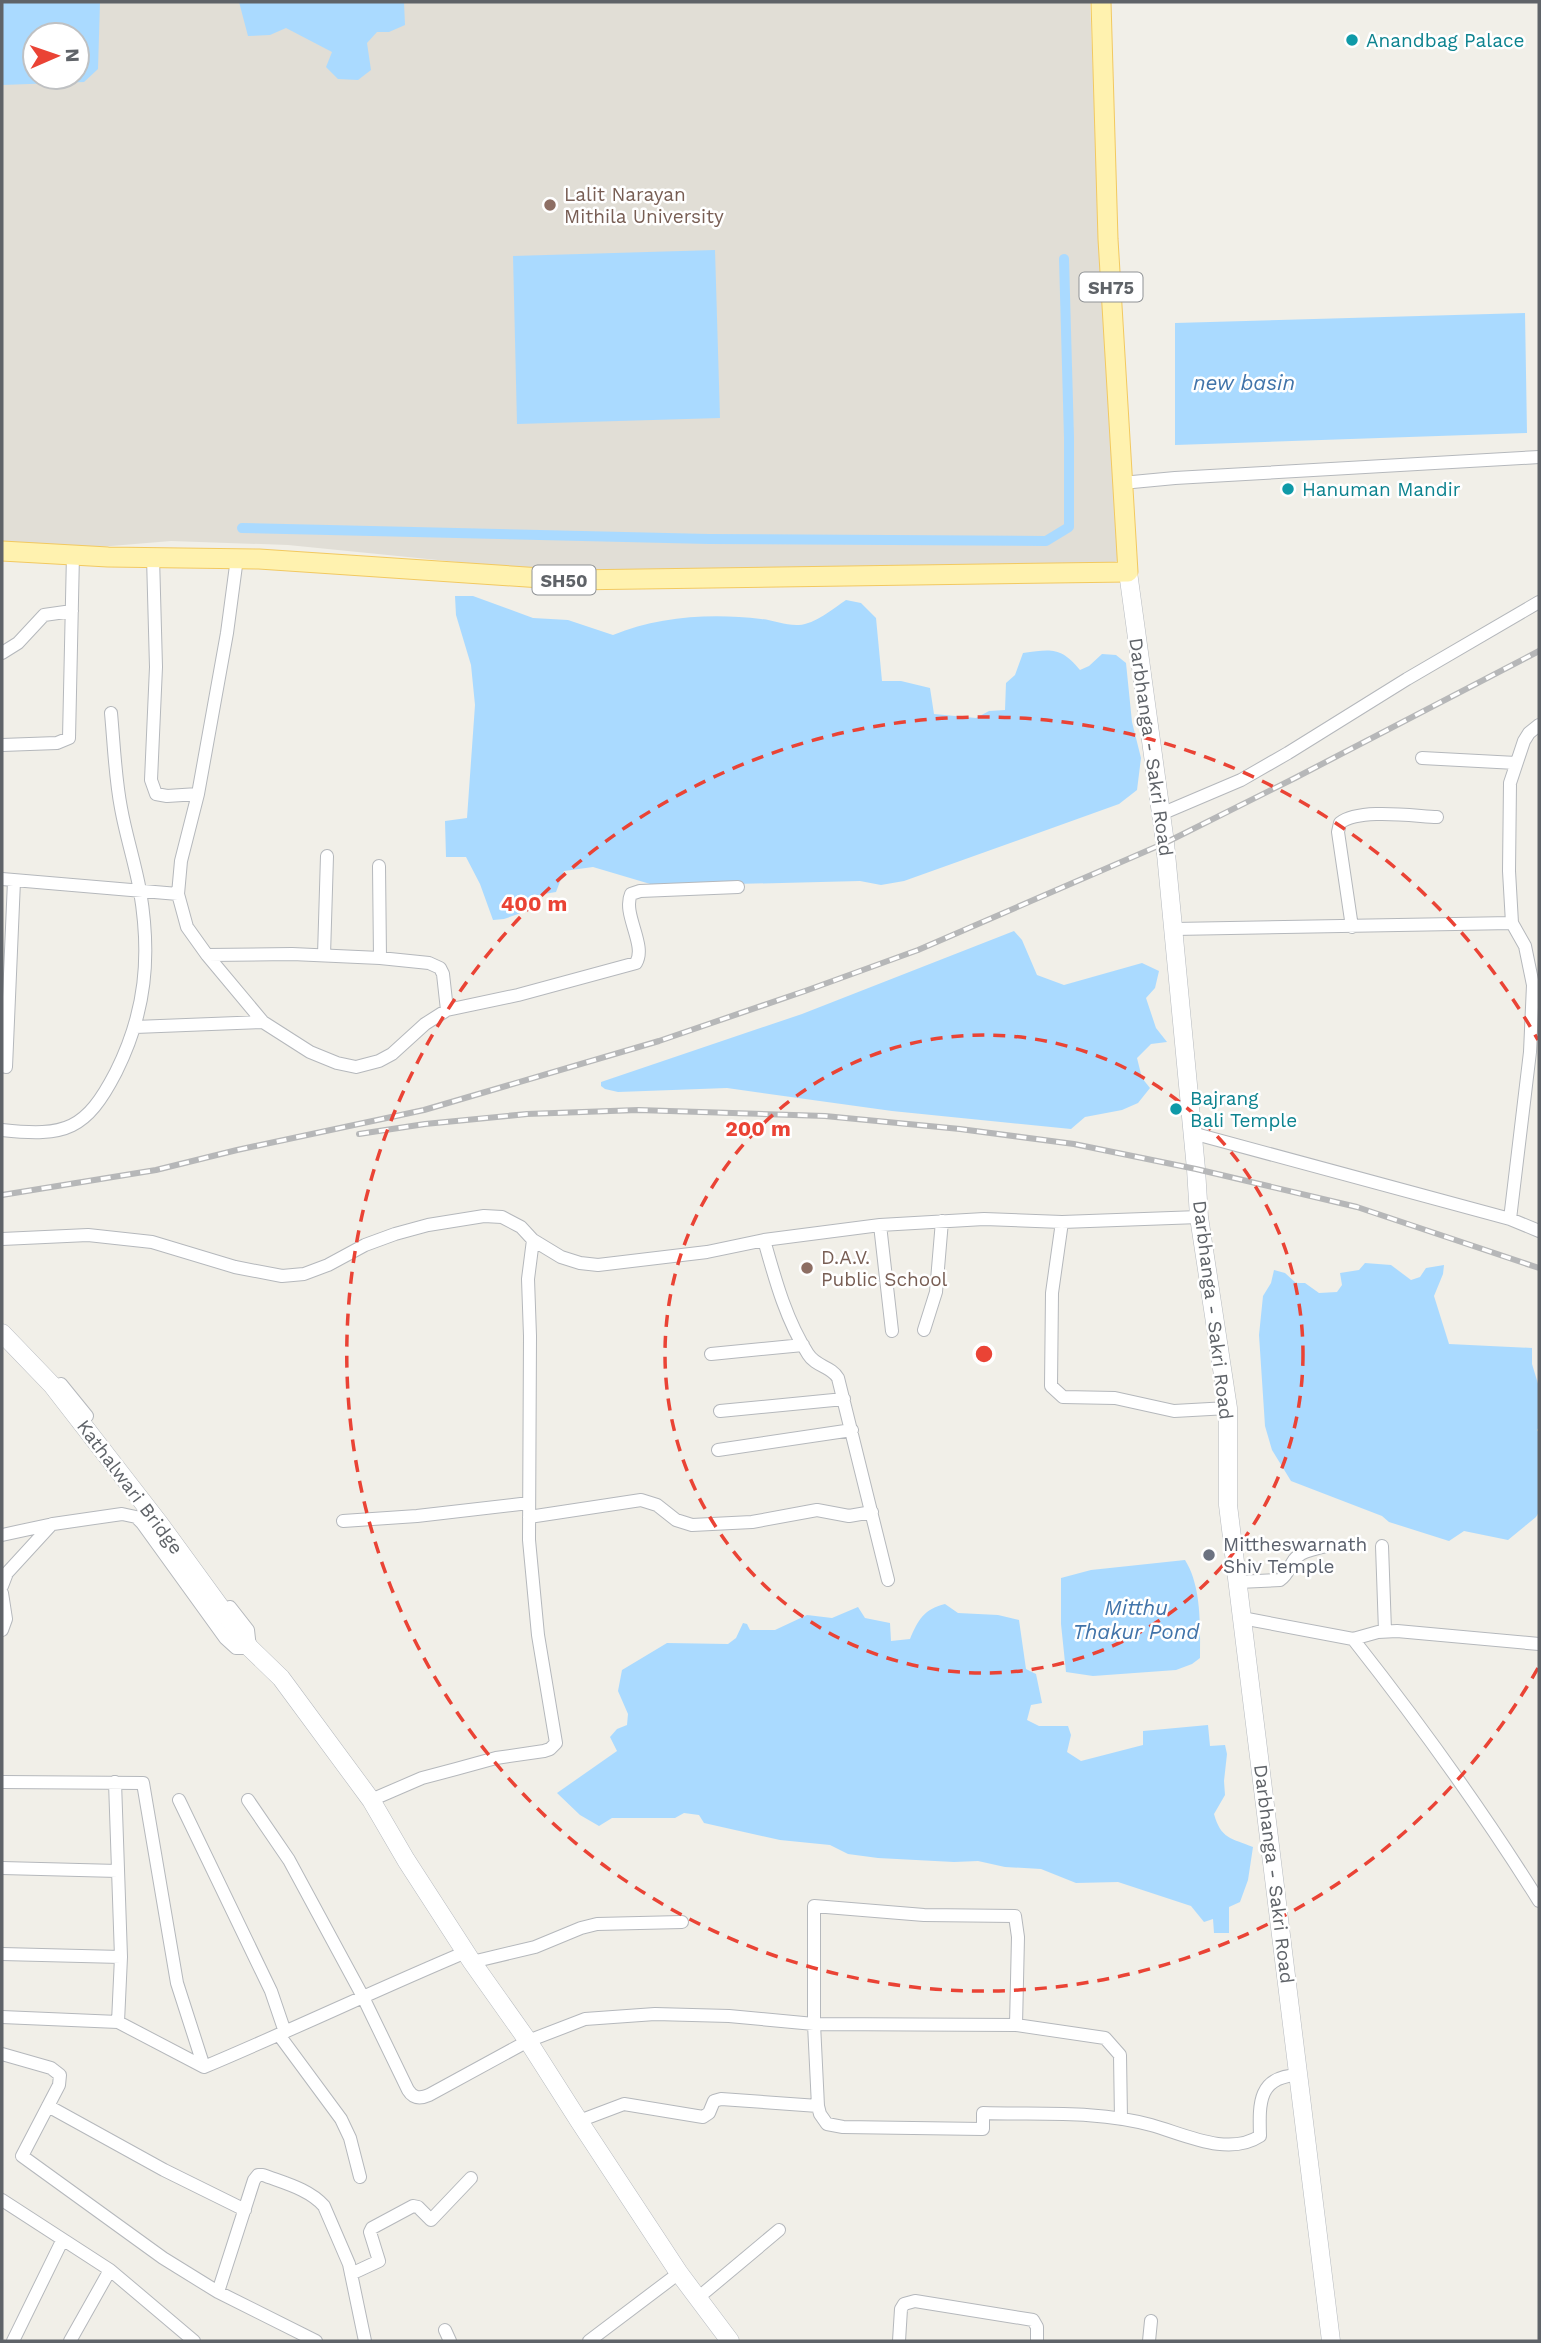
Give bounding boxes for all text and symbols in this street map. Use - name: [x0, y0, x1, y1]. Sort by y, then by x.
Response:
- north arrow: [21, 21, 91, 91]
- place label: Anandbag Palace: [1366, 29, 1525, 52]
- marker: Anandbag Palace: [1344, 32, 1360, 48]
- text: N: [61, 48, 84, 63]
- place label: Lalit Narayan Mithila University: [564, 183, 724, 228]
- marker: Lalit Narayan Mithila University: [542, 197, 558, 213]
- road number: SH75: [1080, 272, 1142, 302]
- water label: new basin: [1193, 370, 1295, 395]
- place label: Hanuman Mandir: [1302, 478, 1461, 501]
- marker: Hanuman Mandir: [1280, 481, 1296, 497]
- road number: SH50: [532, 566, 596, 594]
- street label: Darbhanga - Sakri Road: [1124, 636, 1178, 858]
- text: 400 m: [501, 891, 567, 916]
- place label: Bajrang Bali Temple: [1190, 1087, 1297, 1132]
- marker: Bajrang Bali Temple: [1168, 1101, 1184, 1117]
- text: 200 m: [725, 1116, 791, 1141]
- street label: Darbhanga - Sakri Road: [1188, 1199, 1238, 1421]
- place label: D.A.V. Public School: [821, 1246, 948, 1291]
- marker: D.A.V. Public School: [799, 1260, 815, 1276]
- centre of rings: [972, 1342, 996, 1366]
- street label: Kathalwari Bridge: [72, 1415, 188, 1559]
- place label: Mittheswarnath Shiv Temple: [1223, 1533, 1367, 1578]
- marker: Mittheswarnath Shiv Temple: [1201, 1547, 1217, 1563]
- water label: Mitthu Thakur Pond: [1073, 1595, 1200, 1644]
- street label: Darbhanga - Sakri Road: [1249, 1763, 1299, 1985]

